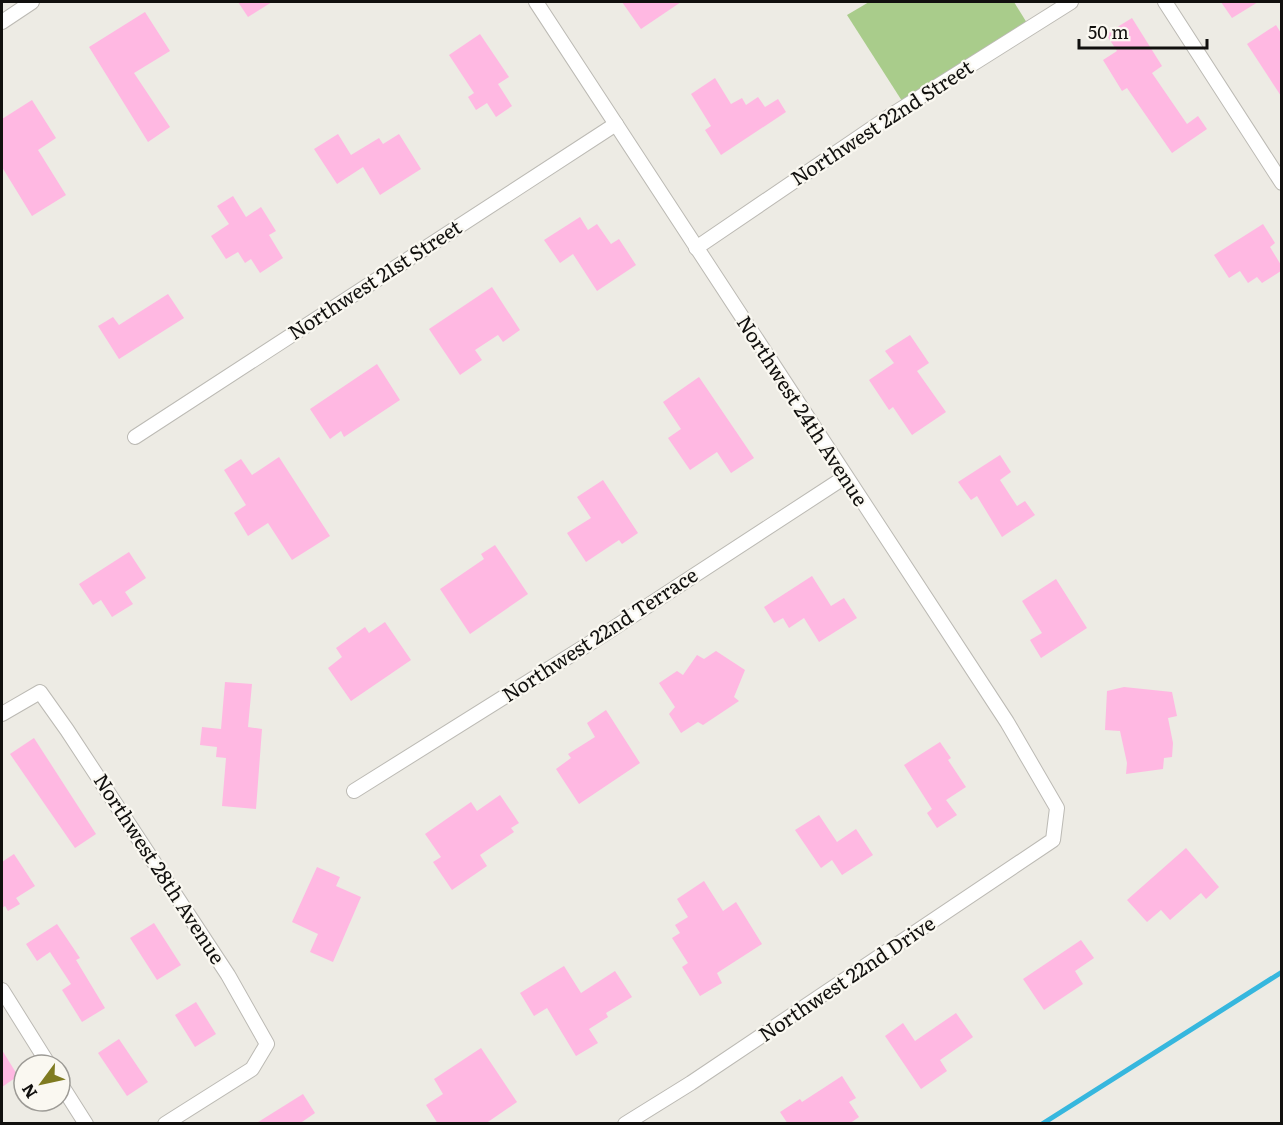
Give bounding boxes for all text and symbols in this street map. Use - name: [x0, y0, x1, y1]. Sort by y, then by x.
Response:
- scale bar: [1079, 12, 1206, 50]
- text: 50 m: [1088, 18, 1129, 45]
- street label: Northwest 22nd Street: [784, 51, 978, 192]
- street label: Northwest 21st Street: [281, 211, 467, 346]
- street label: Northwest 24th Avenue: [731, 309, 877, 511]
- street label: Northwest 22nd Terrace: [495, 559, 703, 708]
- street label: Northwest 28th Avenue: [88, 767, 234, 969]
- street label: Northwest 22nd Drive: [752, 907, 940, 1048]
- north arrow: [12, 1053, 72, 1113]
- text: N: [15, 1080, 42, 1104]

